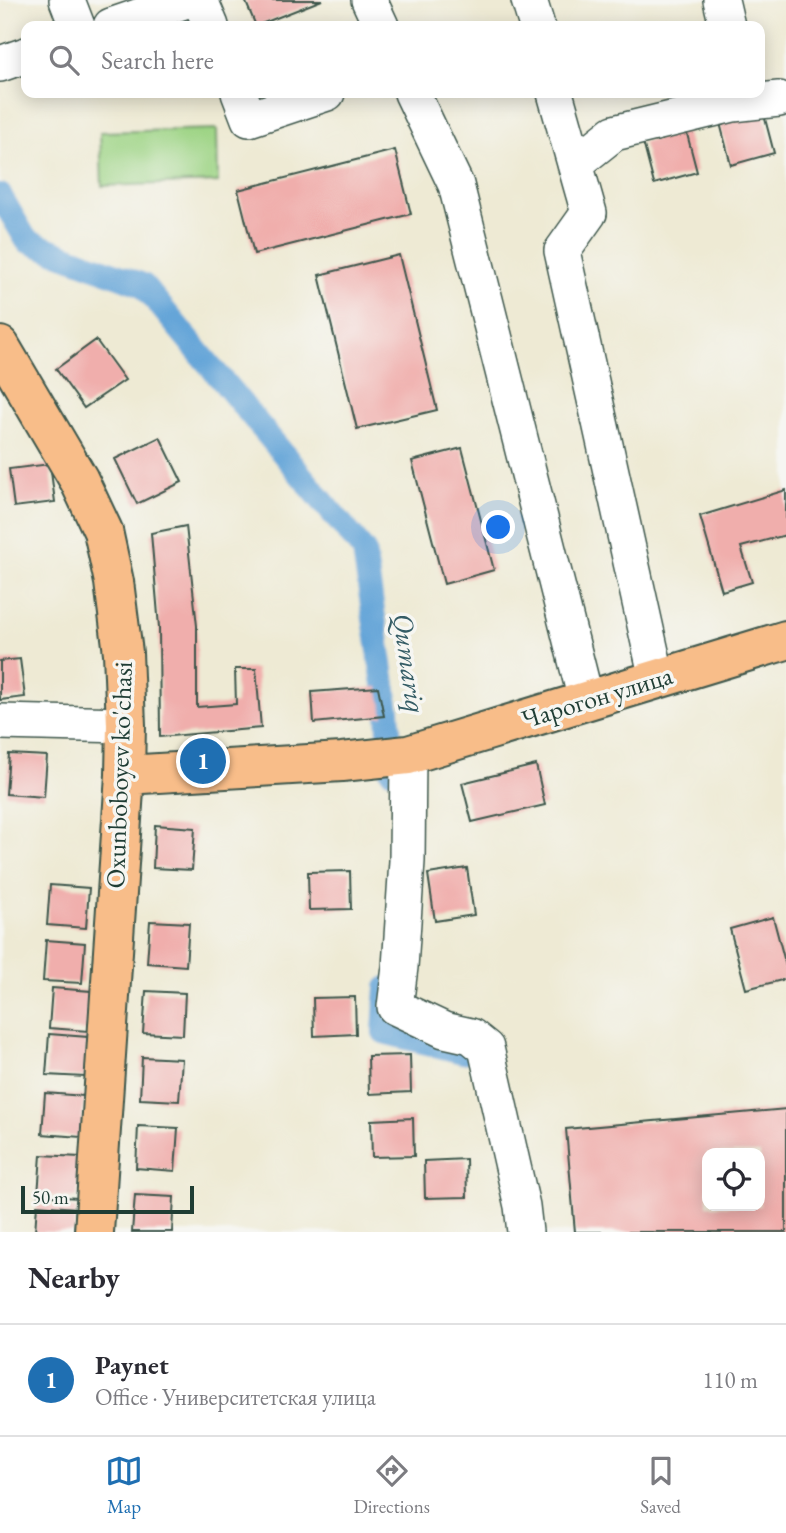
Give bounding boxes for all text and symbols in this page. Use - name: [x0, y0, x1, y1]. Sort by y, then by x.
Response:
- search box: [21, 21, 765, 98]
- icon: search: [45, 41, 83, 79]
- text: Search here: [101, 43, 214, 77]
- your location: [481, 510, 515, 544]
- water label: Qumariq: [384, 611, 435, 715]
- street label: Чарогон улица: [517, 658, 677, 736]
- street label: Oxunboboyev ko'chasi: [98, 661, 140, 889]
- pin: 1: [180, 735, 226, 787]
- map controls: [702, 1148, 765, 1211]
- button: locate: [702, 1148, 765, 1211]
- scale bar: [21, 1183, 194, 1215]
- text: 50 m: [32, 1185, 69, 1210]
- text: Nearby: [28, 1258, 120, 1297]
- text: Paynet: [95, 1348, 169, 1382]
- text: 1: [45, 1365, 57, 1395]
- text: 110 m: [702, 1365, 758, 1395]
- text: Office · Университетская улица: [95, 1382, 376, 1412]
- tab: Map: [105, 1452, 143, 1519]
- tab: Directions: [353, 1452, 430, 1519]
- tab: Saved: [640, 1452, 681, 1519]

